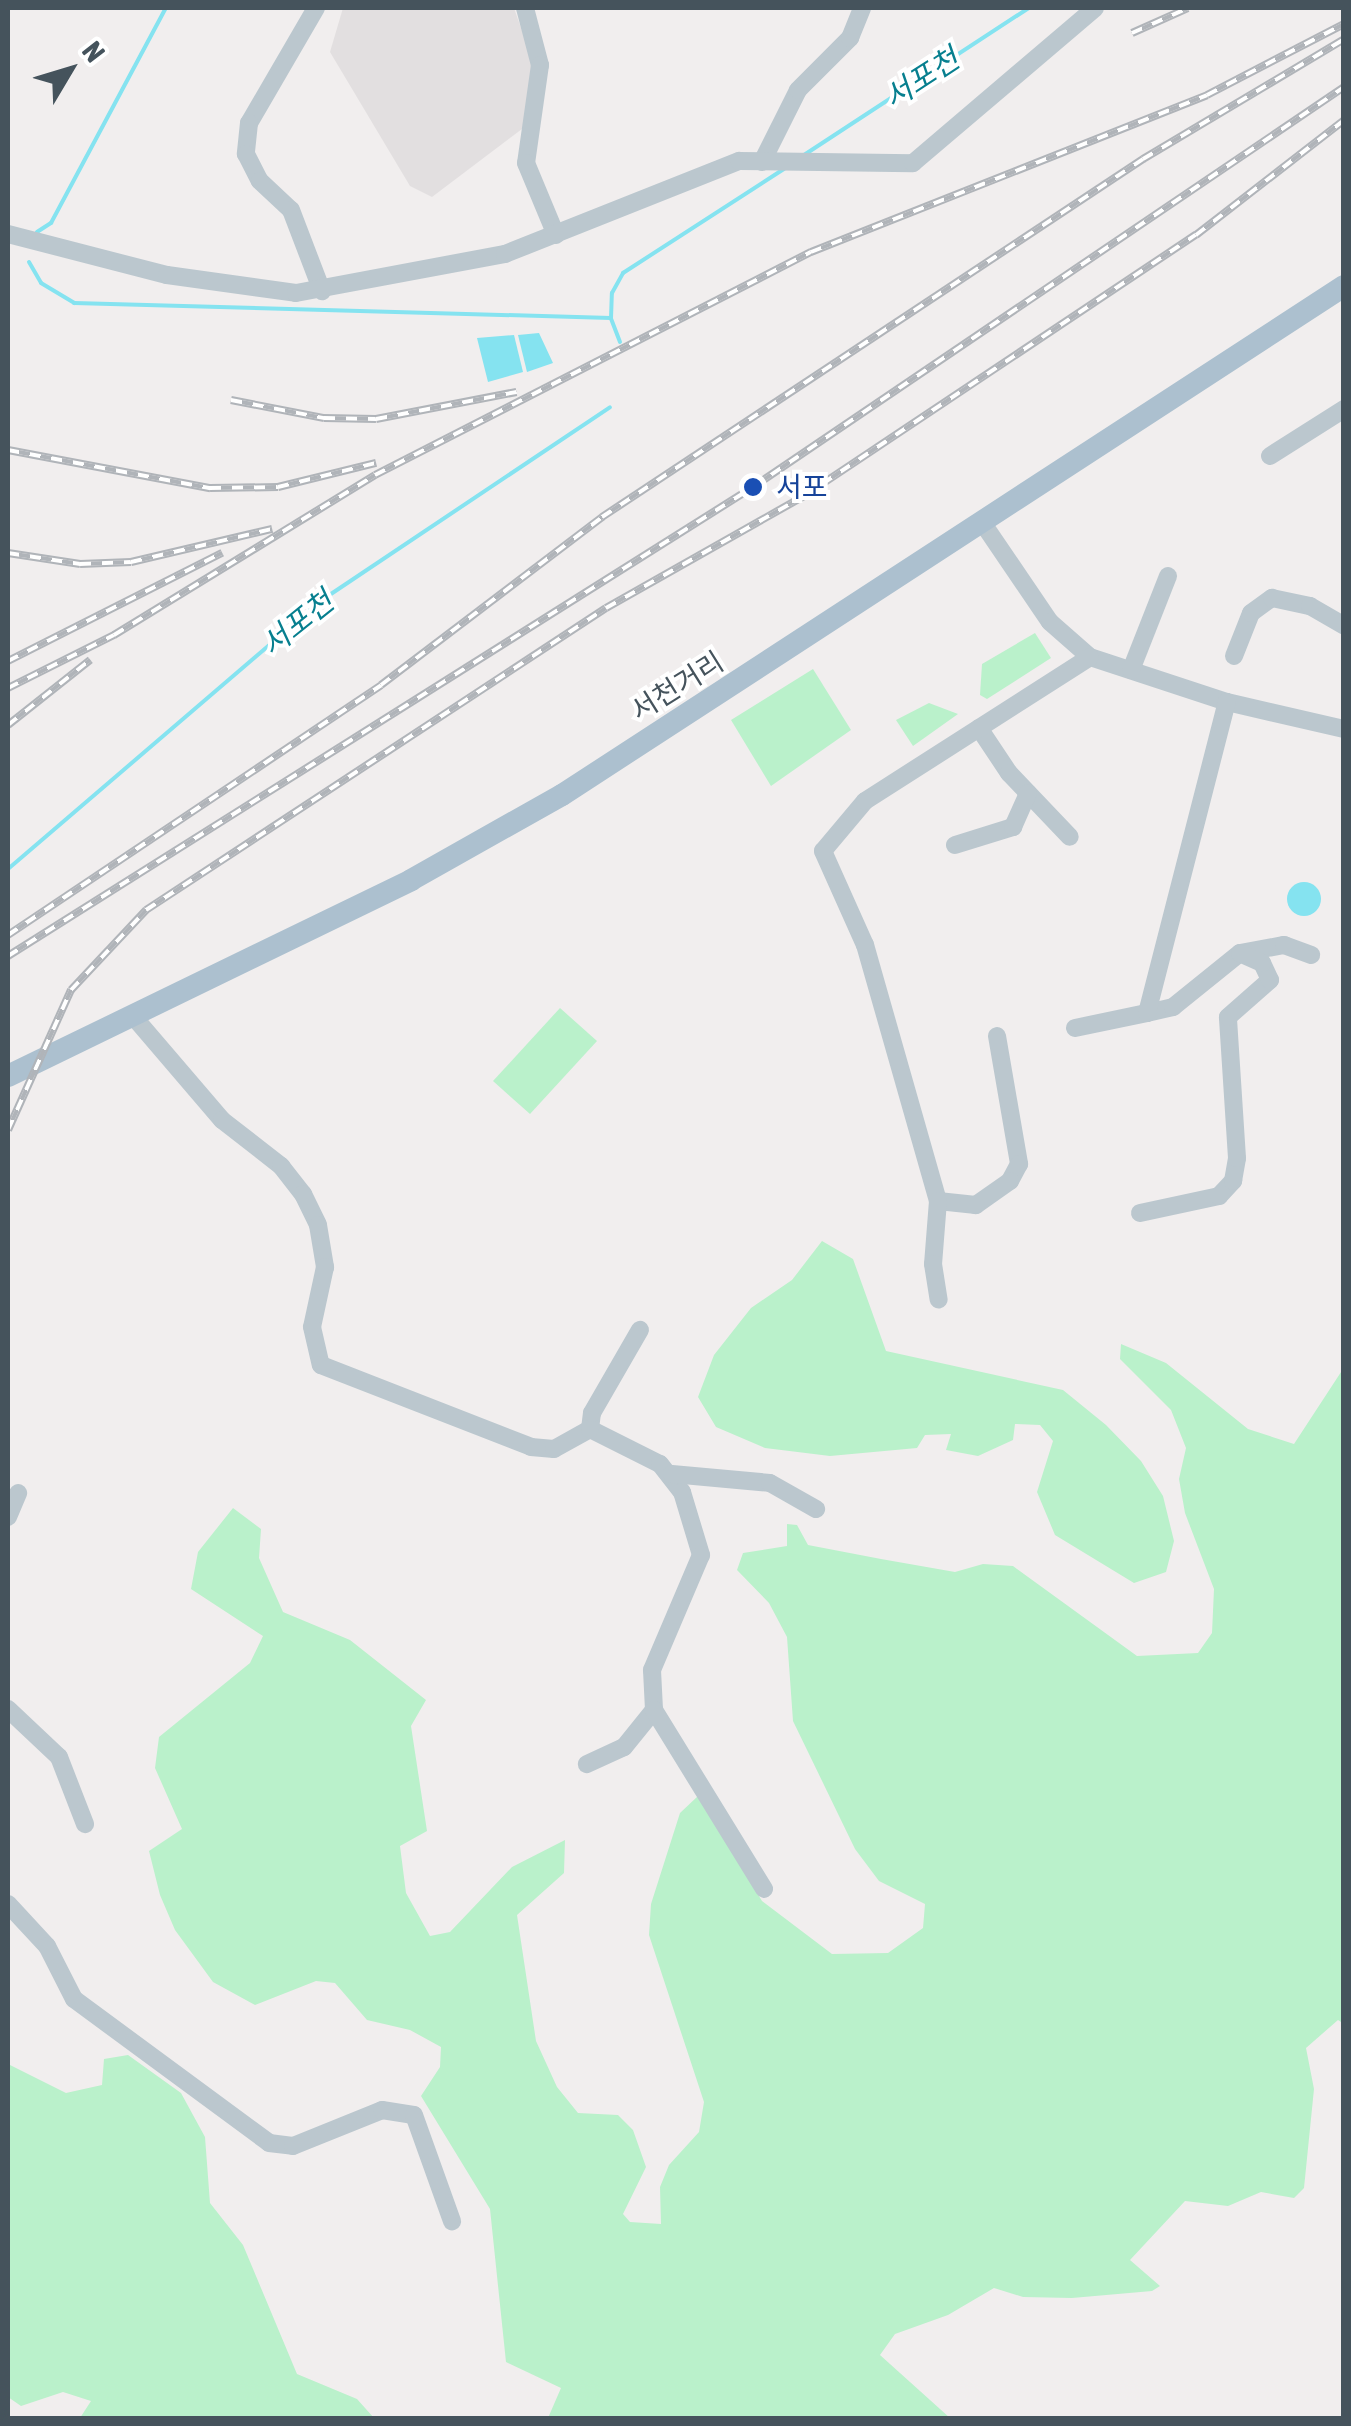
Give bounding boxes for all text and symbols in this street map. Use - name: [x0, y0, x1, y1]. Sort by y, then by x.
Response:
- north arrow: [20, 20, 120, 120]
- text: N: [76, 35, 111, 68]
- water label: 서포천: [876, 40, 966, 116]
- place label: 서포: [776, 470, 828, 504]
- marker: 서포: [740, 474, 766, 500]
- water label: 서포천: [253, 583, 341, 663]
- street label: 서천거리: [624, 644, 730, 728]

